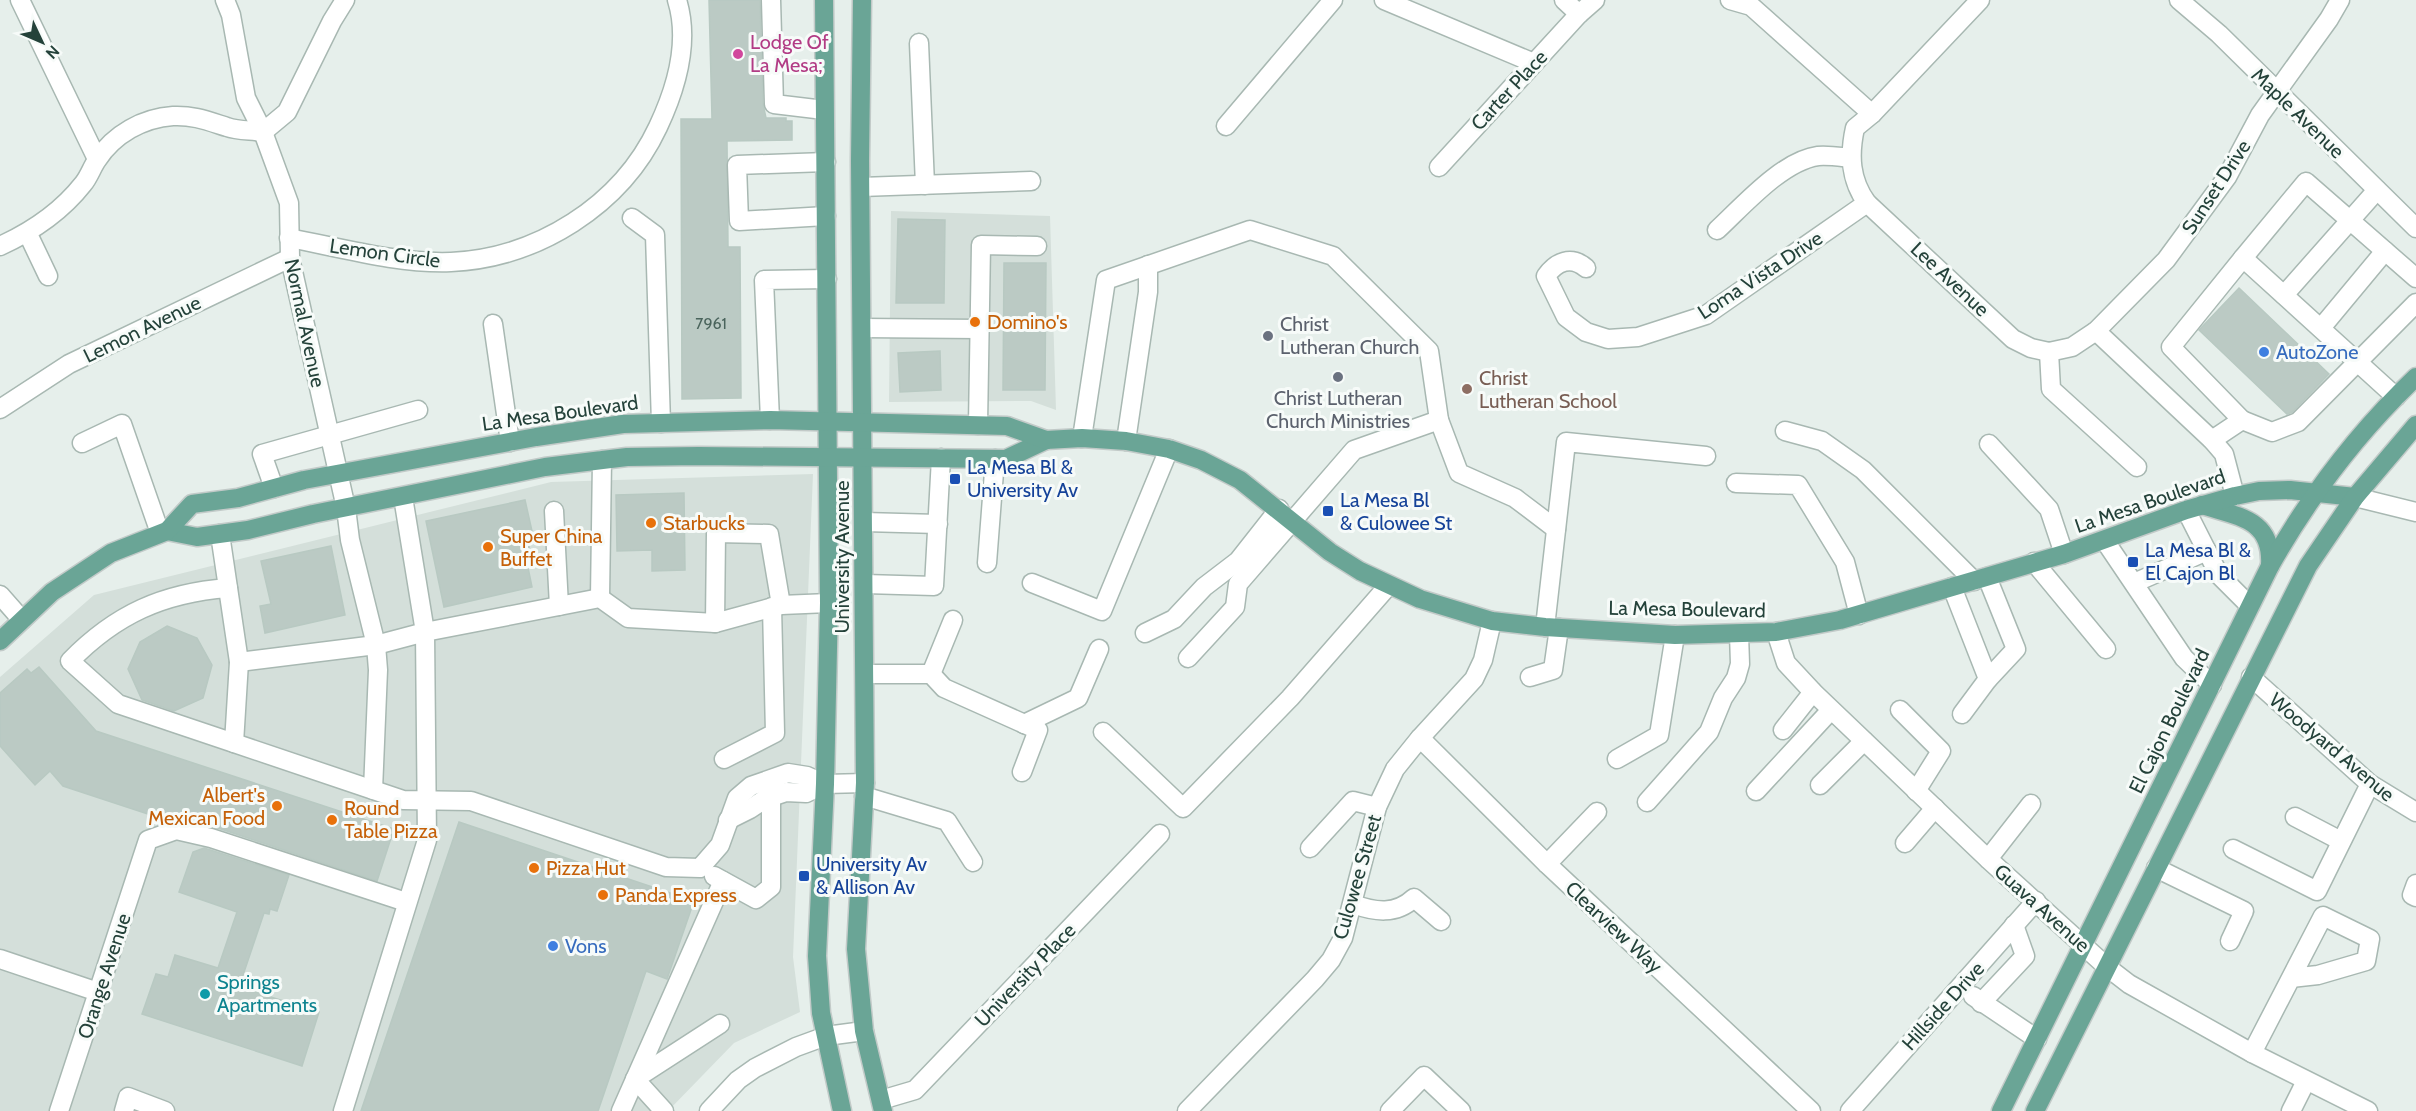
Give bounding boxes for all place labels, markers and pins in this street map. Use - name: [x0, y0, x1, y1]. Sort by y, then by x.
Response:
- place label: Lodge Of La Mesa;: [750, 30, 829, 77]
- marker: Lodge Of La Mesa;: [731, 47, 745, 61]
- place label: Domino's: [987, 310, 1067, 334]
- place label: Christ Lutheran Church: [1280, 312, 1419, 359]
- marker: Domino's: [968, 315, 982, 329]
- marker: Christ Lutheran Church: [1261, 329, 1275, 343]
- place label: AutoZone: [2276, 340, 2358, 364]
- marker: AutoZone: [2257, 345, 2271, 359]
- place label: Christ Lutheran School: [1479, 366, 1617, 413]
- marker: Christ Lutheran Church Ministries: [1331, 370, 1345, 384]
- marker: Christ Lutheran School: [1460, 382, 1474, 396]
- place label: Christ Lutheran Church Ministries: [1266, 386, 1410, 433]
- place label: La Mesa Bl & University Av: [967, 455, 1078, 502]
- marker: La Mesa Bl & University Av: [948, 472, 962, 486]
- place label: La Mesa Bl & Culowee St: [1340, 488, 1452, 535]
- marker: La Mesa Bl & Culowee St: [1321, 504, 1335, 518]
- place label: Starbucks: [663, 511, 745, 535]
- marker: Starbucks: [644, 516, 658, 530]
- place label: Super China Buffet: [500, 524, 603, 571]
- place label: La Mesa Bl & El Cajon Bl: [2145, 538, 2251, 585]
- marker: Super China Buffet: [481, 540, 495, 554]
- marker: La Mesa Bl & El Cajon Bl: [2126, 555, 2140, 569]
- place label: Albert's Mexican Food: [148, 783, 265, 830]
- place label: Round Table Pizza: [344, 796, 438, 843]
- marker: Albert's Mexican Food: [270, 799, 284, 813]
- marker: Round Table Pizza: [325, 813, 339, 827]
- place label: University Av & Allison Av: [816, 852, 927, 899]
- place label: Pizza Hut: [546, 856, 626, 880]
- marker: Pizza Hut: [527, 861, 541, 875]
- marker: University Av & Allison Av: [797, 869, 811, 883]
- place label: Panda Express: [615, 883, 737, 907]
- marker: Panda Express: [596, 888, 610, 902]
- place label: Vons: [565, 934, 606, 958]
- marker: Vons: [546, 939, 560, 953]
- place label: Springs Apartments: [217, 970, 317, 1017]
- marker: Springs Apartments: [198, 987, 212, 1001]

